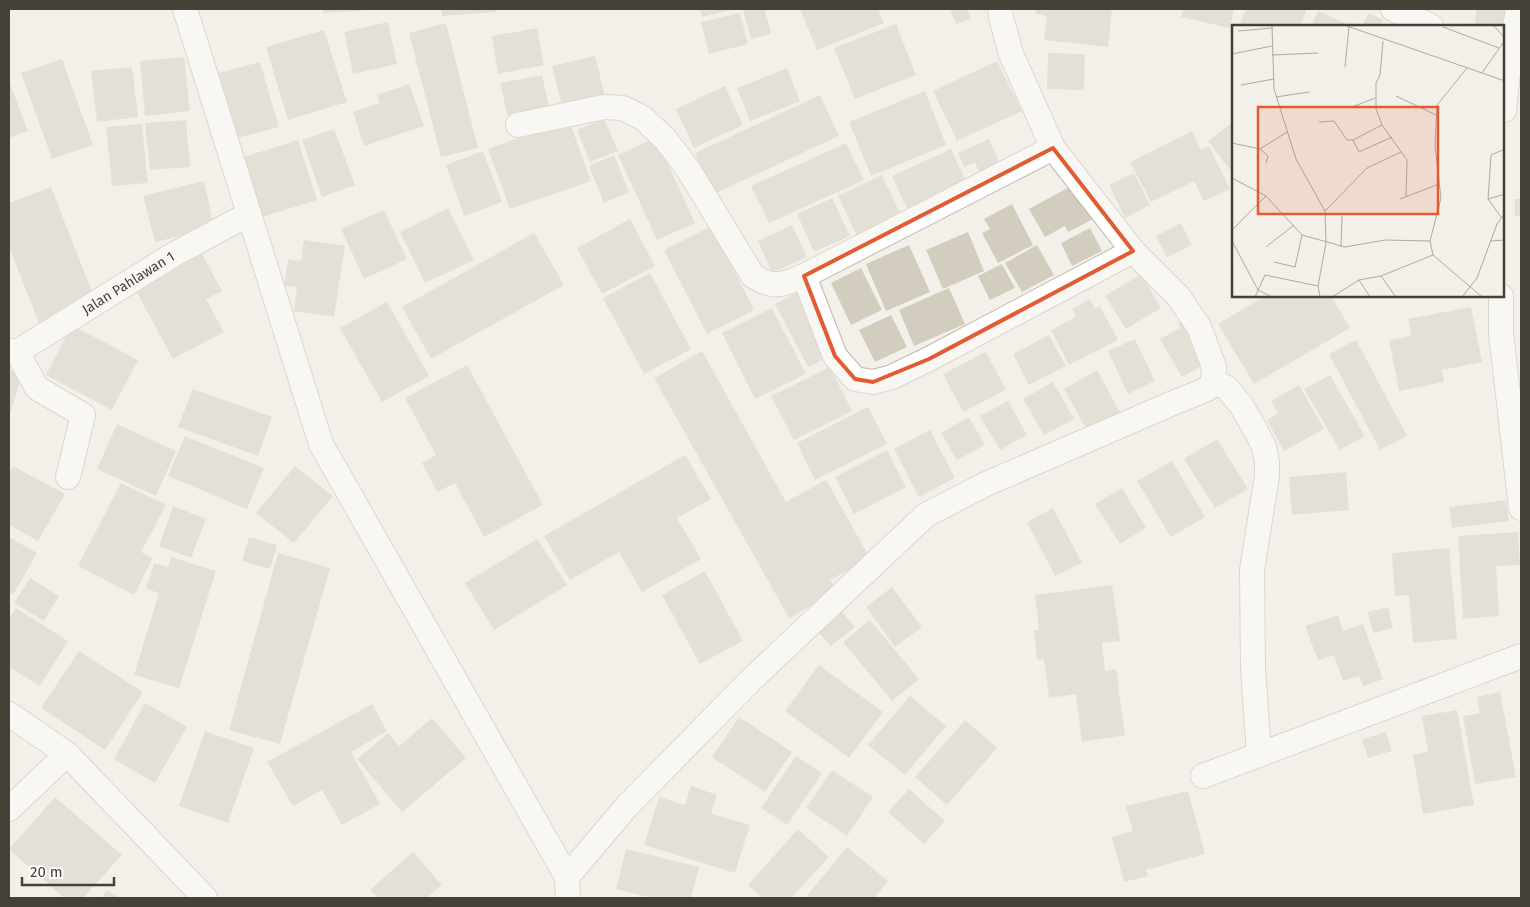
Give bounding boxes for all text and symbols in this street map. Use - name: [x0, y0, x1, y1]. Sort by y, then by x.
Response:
- inset map: [1232, 25, 1505, 298]
- street label: Jalan Pahlawan 1: [79, 248, 178, 318]
- scale bar: [22, 854, 115, 886]
- text: 20 m: [30, 863, 63, 881]

